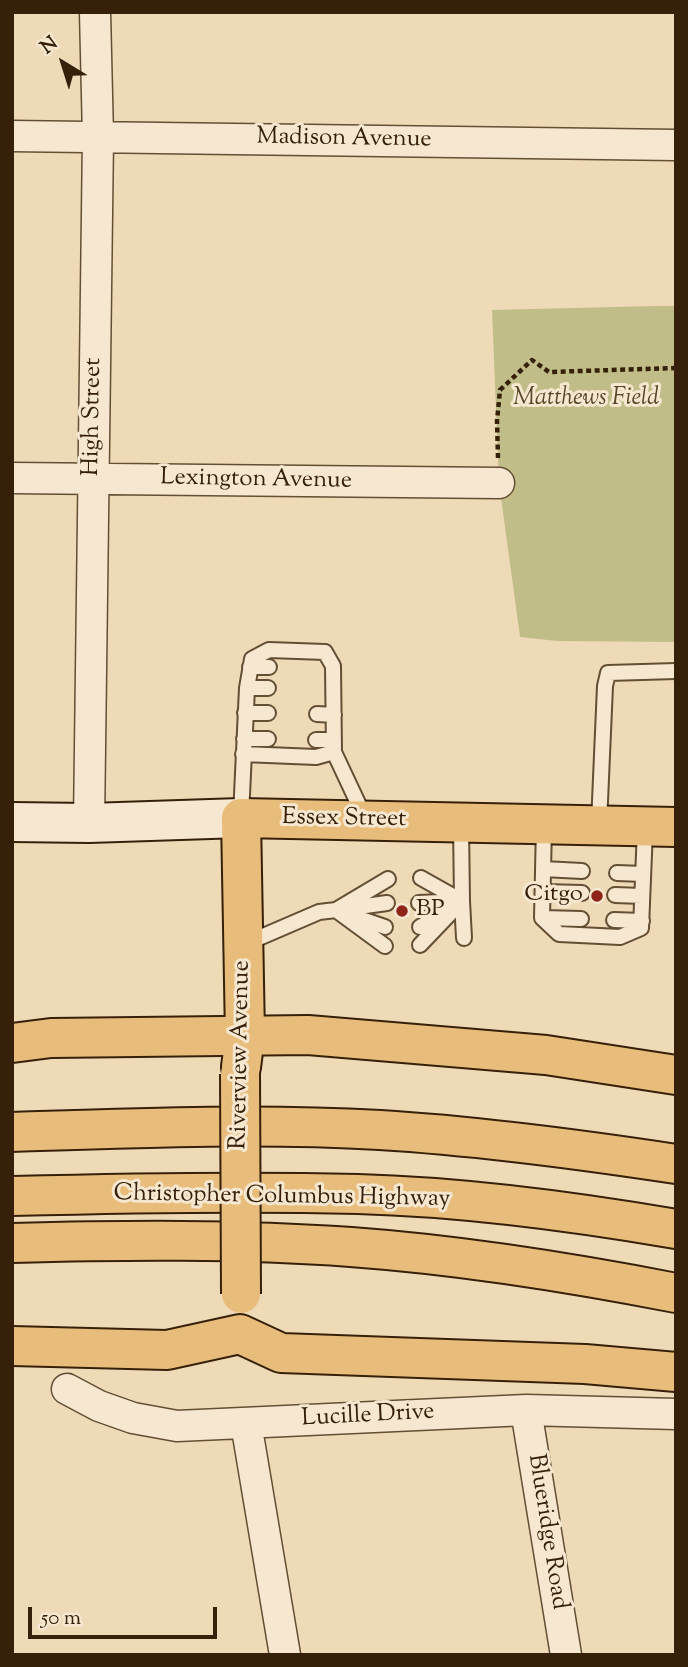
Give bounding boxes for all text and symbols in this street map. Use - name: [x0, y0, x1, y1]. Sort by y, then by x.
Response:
- north arrow: [28, 28, 98, 98]
- text: N: [35, 31, 64, 61]
- street label: Madison Avenue: [256, 124, 432, 156]
- street label: High Street: [79, 357, 109, 477]
- park label: Matthews Field: [513, 386, 659, 414]
- street label: Lexington Avenue: [160, 465, 352, 497]
- street label: Essex Street: [281, 805, 407, 835]
- place label: Citgo: [524, 882, 583, 910]
- marker: Citgo: [589, 888, 605, 904]
- place label: BP: [416, 897, 445, 925]
- marker: BP: [394, 903, 410, 919]
- street label: Riverview Avenue: [226, 960, 258, 1150]
- street label: Christopher Columbus Highway: [113, 1181, 451, 1215]
- street label: Lucille Drive: [301, 1399, 435, 1435]
- street label: Blueridge Road: [519, 1452, 573, 1612]
- scale bar: [32, 1594, 220, 1638]
- text: 50 m: [41, 1604, 81, 1634]

